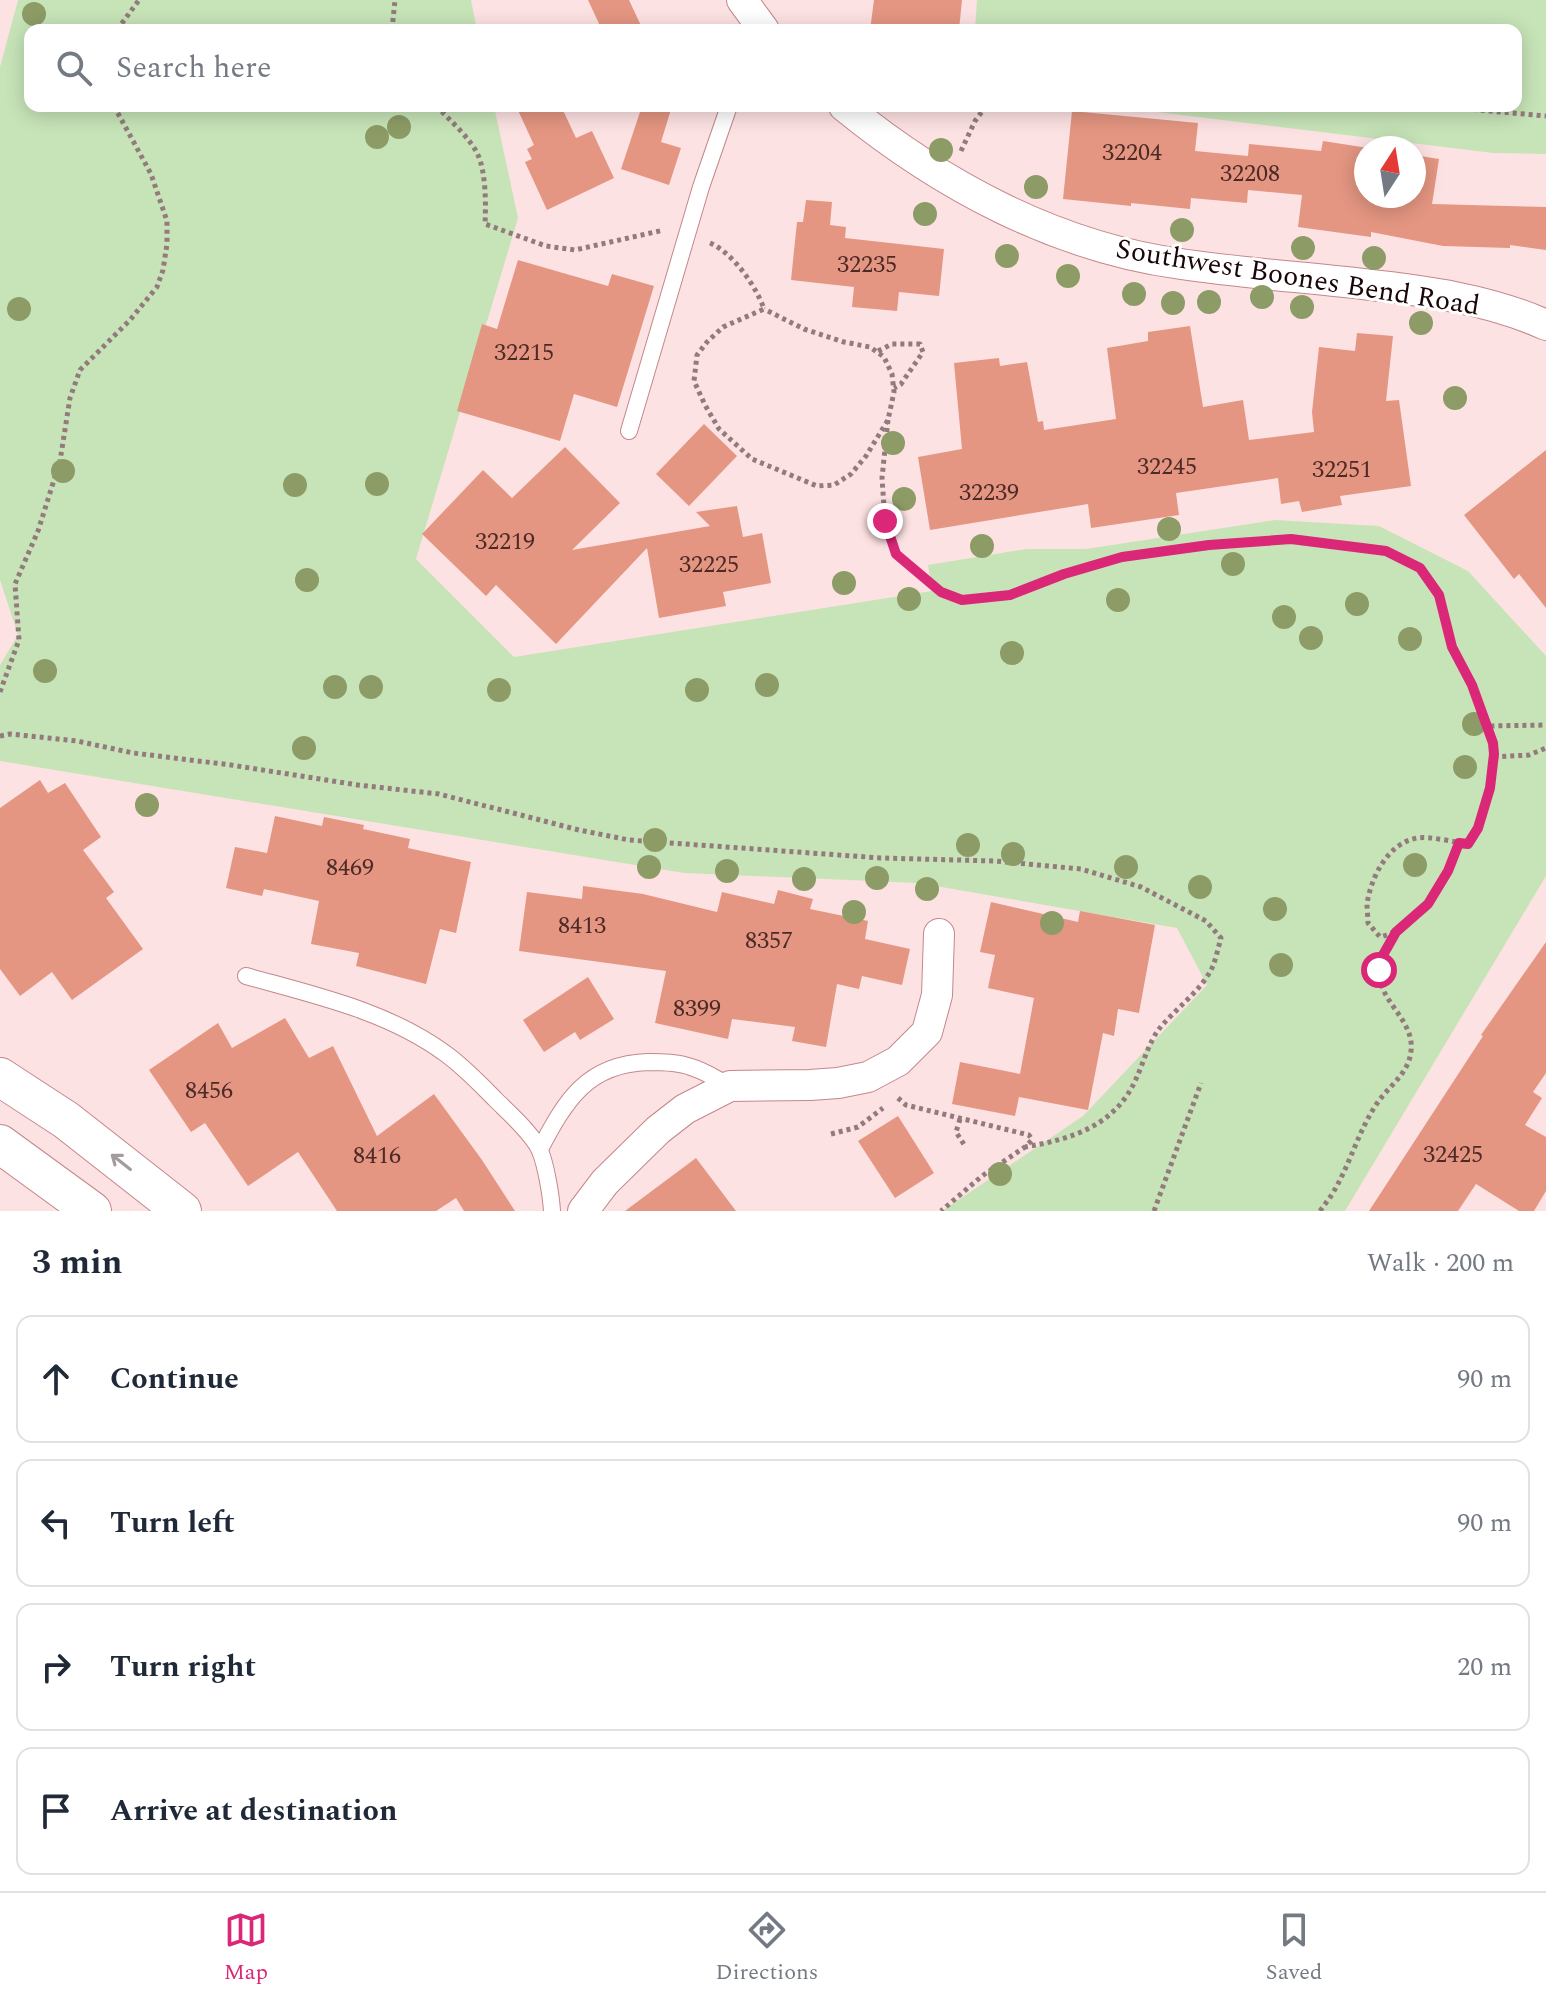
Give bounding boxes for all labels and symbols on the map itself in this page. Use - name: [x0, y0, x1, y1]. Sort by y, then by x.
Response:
- house number: 32204: [1102, 135, 1162, 171]
- north arrow: [1354, 136, 1426, 208]
- house number: 32208: [1220, 156, 1280, 192]
- street label: Southwest Boones Bend Road: [1113, 227, 1483, 327]
- house number: 32235: [837, 247, 897, 283]
- house number: 32215: [494, 335, 554, 371]
- house number: 32245: [1137, 449, 1197, 485]
- house number: 32251: [1312, 452, 1372, 488]
- house number: 32239: [959, 475, 1019, 511]
- route end: [867, 503, 903, 539]
- house number: 32219: [475, 524, 535, 560]
- house number: 32225: [679, 547, 739, 583]
- house number: 8469: [326, 850, 374, 886]
- house number: 8413: [558, 908, 606, 944]
- house number: 8357: [745, 923, 793, 959]
- route start: [1361, 952, 1397, 988]
- house number: 8399: [673, 991, 721, 1027]
- house number: 8456: [185, 1073, 233, 1109]
- house number: 32425: [1423, 1137, 1483, 1173]
- house number: 8416: [353, 1138, 401, 1174]
- one-way arrow: [111, 1154, 132, 1171]

